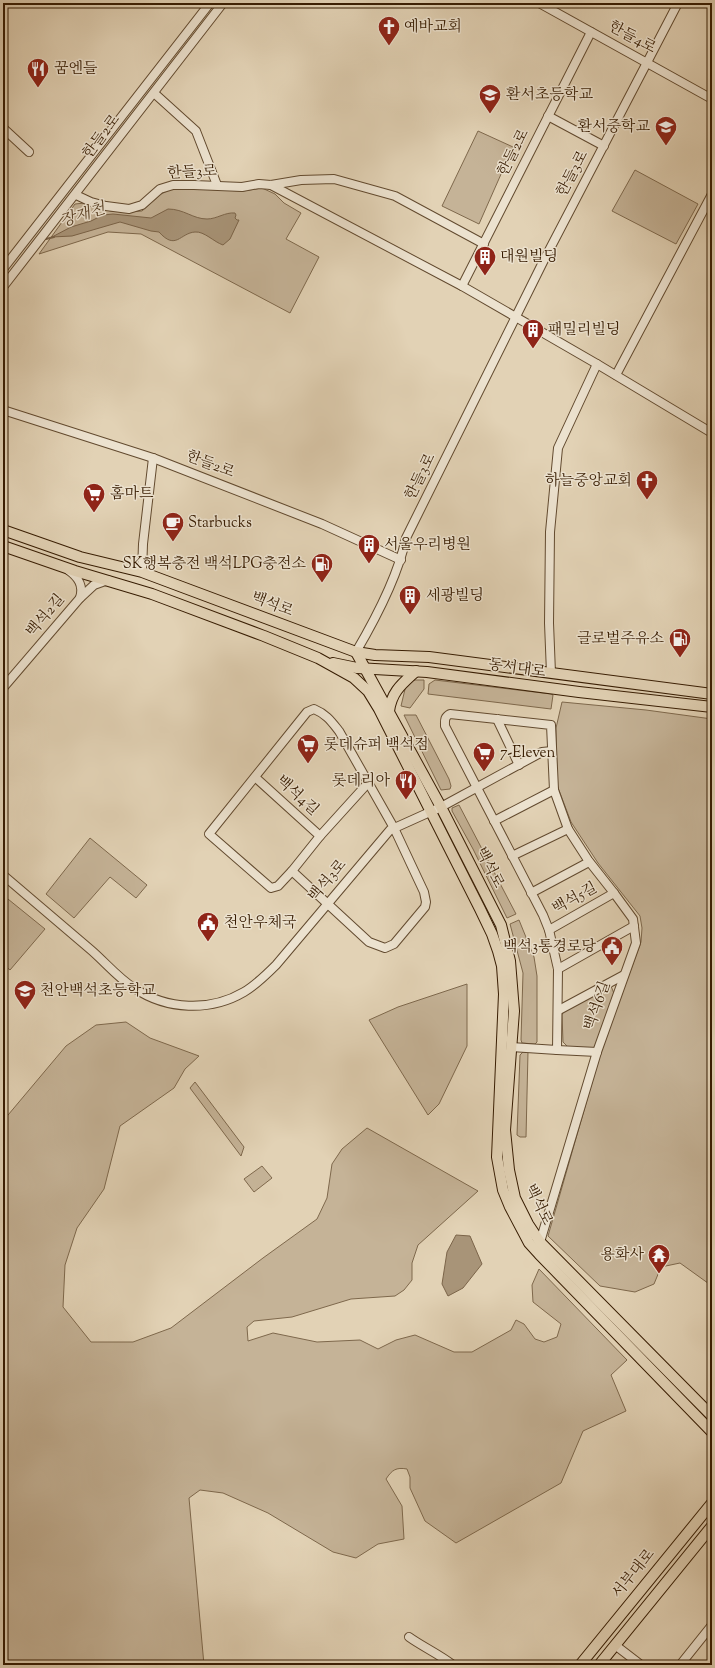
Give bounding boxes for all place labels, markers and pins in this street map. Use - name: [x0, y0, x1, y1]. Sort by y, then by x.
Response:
- church icon: 예바교회: [376, 14, 402, 47]
- place label: 예바교회: [404, 17, 462, 38]
- restaurant icon: 꿈엔들: [25, 56, 51, 89]
- place label: 꿈엔들: [54, 59, 98, 80]
- school or university icon: 환서초등학교: [477, 82, 503, 115]
- place label: 환서초등학교: [506, 85, 593, 106]
- school or university icon: 환서중학교: [653, 114, 679, 147]
- place label: 환서중학교: [578, 117, 651, 138]
- building icon: 대원빌딩: [472, 244, 498, 277]
- place label: 대원빌딩: [500, 247, 558, 268]
- building icon: 패밀리빌딩: [520, 317, 546, 350]
- place label: 패밀리빌딩: [548, 320, 620, 341]
- church icon: 하늘중앙교회: [634, 468, 660, 501]
- place label: 하늘중앙교회: [545, 471, 632, 492]
- supermarket icon: 홈마트: [81, 481, 107, 514]
- place label: 홈마트: [110, 484, 154, 505]
- cafe icon: Starbucks: [160, 510, 186, 543]
- place label: Starbucks: [188, 513, 252, 534]
- building icon: 서울우리병원: [356, 532, 382, 565]
- place label: 서울우리병원: [384, 535, 471, 556]
- fuel station icon: SK행복충전 백석LPG충전소: [309, 551, 335, 584]
- place label: SK행복충전 백석LPG충전소: [123, 554, 307, 575]
- building icon: 세광빌딩: [397, 583, 423, 616]
- place label: 세광빌딩: [426, 586, 484, 607]
- fuel station icon: 글로벌주유소: [667, 626, 693, 659]
- place label: 글로벌주유소: [577, 629, 664, 650]
- supermarket icon: 롯데슈퍼 백석점: [295, 732, 321, 765]
- place label: 롯데슈퍼 백석점: [324, 735, 429, 756]
- supermarket icon: 7-Eleven: [471, 740, 497, 773]
- place label: 7-Eleven: [500, 743, 556, 764]
- restaurant icon: 롯데리아: [393, 768, 419, 801]
- place label: 롯데리아: [332, 771, 391, 792]
- public building icon: 천안우체국: [195, 910, 221, 943]
- place label: 천안우체국: [224, 913, 297, 934]
- public building icon: 백석3통경로당: [599, 934, 625, 967]
- place label: 백석3통경로당: [503, 937, 596, 958]
- school or university icon: 천안백석초등학교: [12, 978, 38, 1011]
- place label: 천안백석초등학교: [40, 981, 156, 1002]
- temple icon: 용화사: [646, 1242, 672, 1275]
- place label: 용화사: [601, 1245, 644, 1266]

